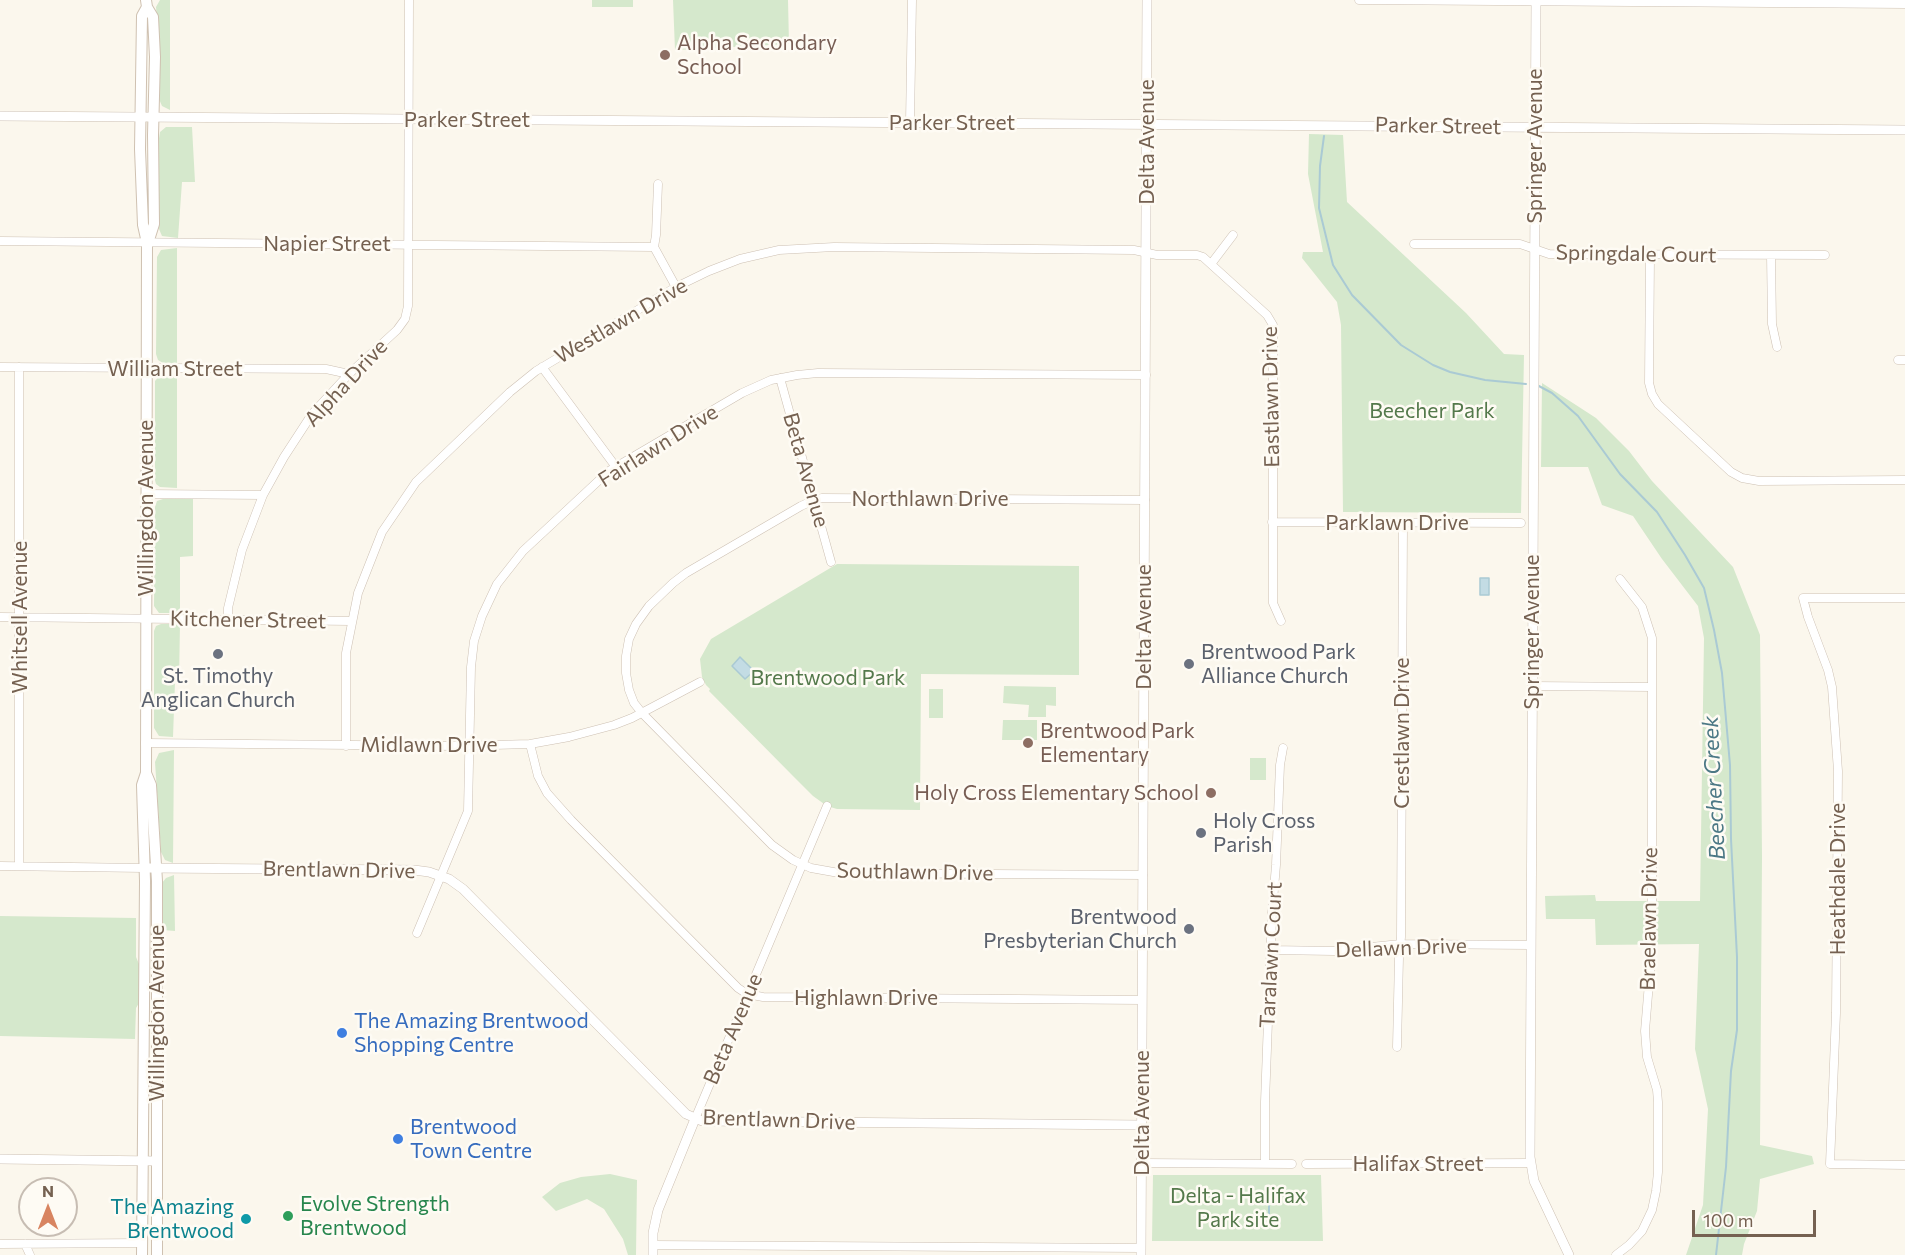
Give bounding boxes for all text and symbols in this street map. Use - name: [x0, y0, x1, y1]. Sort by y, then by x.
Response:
- place label: Alpha Secondary School: [677, 30, 837, 80]
- marker: Alpha Secondary School: [658, 48, 672, 62]
- street label: Springer Avenue: [1522, 68, 1548, 224]
- street label: Delta Avenue: [1134, 79, 1160, 205]
- street label: Parker Street: [404, 107, 530, 133]
- street label: Parker Street: [889, 110, 1015, 136]
- street label: Parker Street: [1375, 112, 1501, 140]
- street label: Napier Street: [263, 231, 391, 257]
- street label: Springdale Court: [1555, 240, 1717, 268]
- street label: Westlawn Drive: [550, 273, 692, 369]
- street label: Eastlawn Drive: [1257, 326, 1285, 468]
- street label: Alpha Drive: [299, 334, 393, 432]
- street label: William Street: [107, 356, 243, 382]
- park label: Beecher Park: [1369, 398, 1495, 424]
- street label: Fairlawn Drive: [594, 399, 722, 493]
- street label: Beta Avenue: [778, 410, 834, 530]
- street label: Willingdon Avenue: [133, 420, 159, 596]
- street label: Northlawn Drive: [851, 486, 1009, 512]
- street label: Parklawn Drive: [1325, 510, 1469, 536]
- street label: Whitsell Avenue: [7, 541, 33, 693]
- street label: Springer Avenue: [1519, 554, 1545, 710]
- street label: Delta Avenue: [1131, 564, 1157, 690]
- street label: Kitchener Street: [170, 606, 326, 634]
- place label: Brentwood Park Alliance Church: [1201, 639, 1356, 689]
- marker: St. Timothy Anglican Church: [211, 647, 225, 661]
- marker: Brentwood Park Alliance Church: [1182, 657, 1196, 671]
- street label: Crestlawn Drive: [1389, 657, 1415, 809]
- place label: St. Timothy Anglican Church: [141, 663, 295, 713]
- park label: Brentwood Park: [751, 665, 905, 691]
- water label: Beecher Creek: [1697, 715, 1731, 861]
- place label: Brentwood Park Elementary: [1040, 718, 1195, 768]
- street label: Midlawn Drive: [360, 732, 498, 758]
- marker: Brentwood Park Elementary: [1021, 736, 1035, 750]
- place label: Holy Cross Elementary School: [914, 780, 1199, 806]
- marker: Holy Cross Elementary School: [1204, 786, 1218, 800]
- street label: Heathdale Drive: [1825, 803, 1851, 955]
- place label: Holy Cross Parish: [1213, 808, 1315, 858]
- marker: Holy Cross Parish: [1194, 826, 1208, 840]
- street label: Braelawn Drive: [1635, 847, 1663, 991]
- street label: Brentlawn Drive: [262, 856, 416, 884]
- street label: Southlawn Drive: [836, 858, 994, 886]
- street label: Taralawn Court: [1255, 881, 1287, 1029]
- place label: Brentwood Presbyterian Church: [983, 904, 1177, 954]
- marker: Brentwood Presbyterian Church: [1182, 922, 1196, 936]
- street label: Willingdon Avenue: [144, 925, 170, 1101]
- street label: Dellawn Drive: [1335, 933, 1467, 963]
- street label: Beta Avenue: [698, 970, 768, 1088]
- street label: Highlawn Drive: [794, 985, 938, 1011]
- place label: The Amazing Brentwood Shopping Centre: [354, 1008, 589, 1058]
- marker: The Amazing Brentwood Shopping Centre: [335, 1026, 349, 1040]
- street label: Delta Avenue: [1129, 1050, 1155, 1176]
- street label: Brentlawn Drive: [702, 1105, 856, 1135]
- place label: Brentwood Town Centre: [410, 1114, 532, 1164]
- marker: Brentwood Town Centre: [391, 1132, 405, 1146]
- street label: Halifax Street: [1352, 1151, 1484, 1177]
- north arrow: [18, 1177, 78, 1237]
- text: N: [42, 1181, 54, 1200]
- park label: Delta - Halifax Park site: [1170, 1183, 1306, 1233]
- place label: Evolve Strength Brentwood: [300, 1191, 450, 1241]
- place label: The Amazing Brentwood: [110, 1194, 234, 1244]
- scale bar: [1695, 1198, 1820, 1236]
- marker: Evolve Strength Brentwood: [281, 1209, 295, 1223]
- text: 100 m: [1703, 1209, 1753, 1231]
- marker: The Amazing Brentwood: [239, 1212, 253, 1226]

